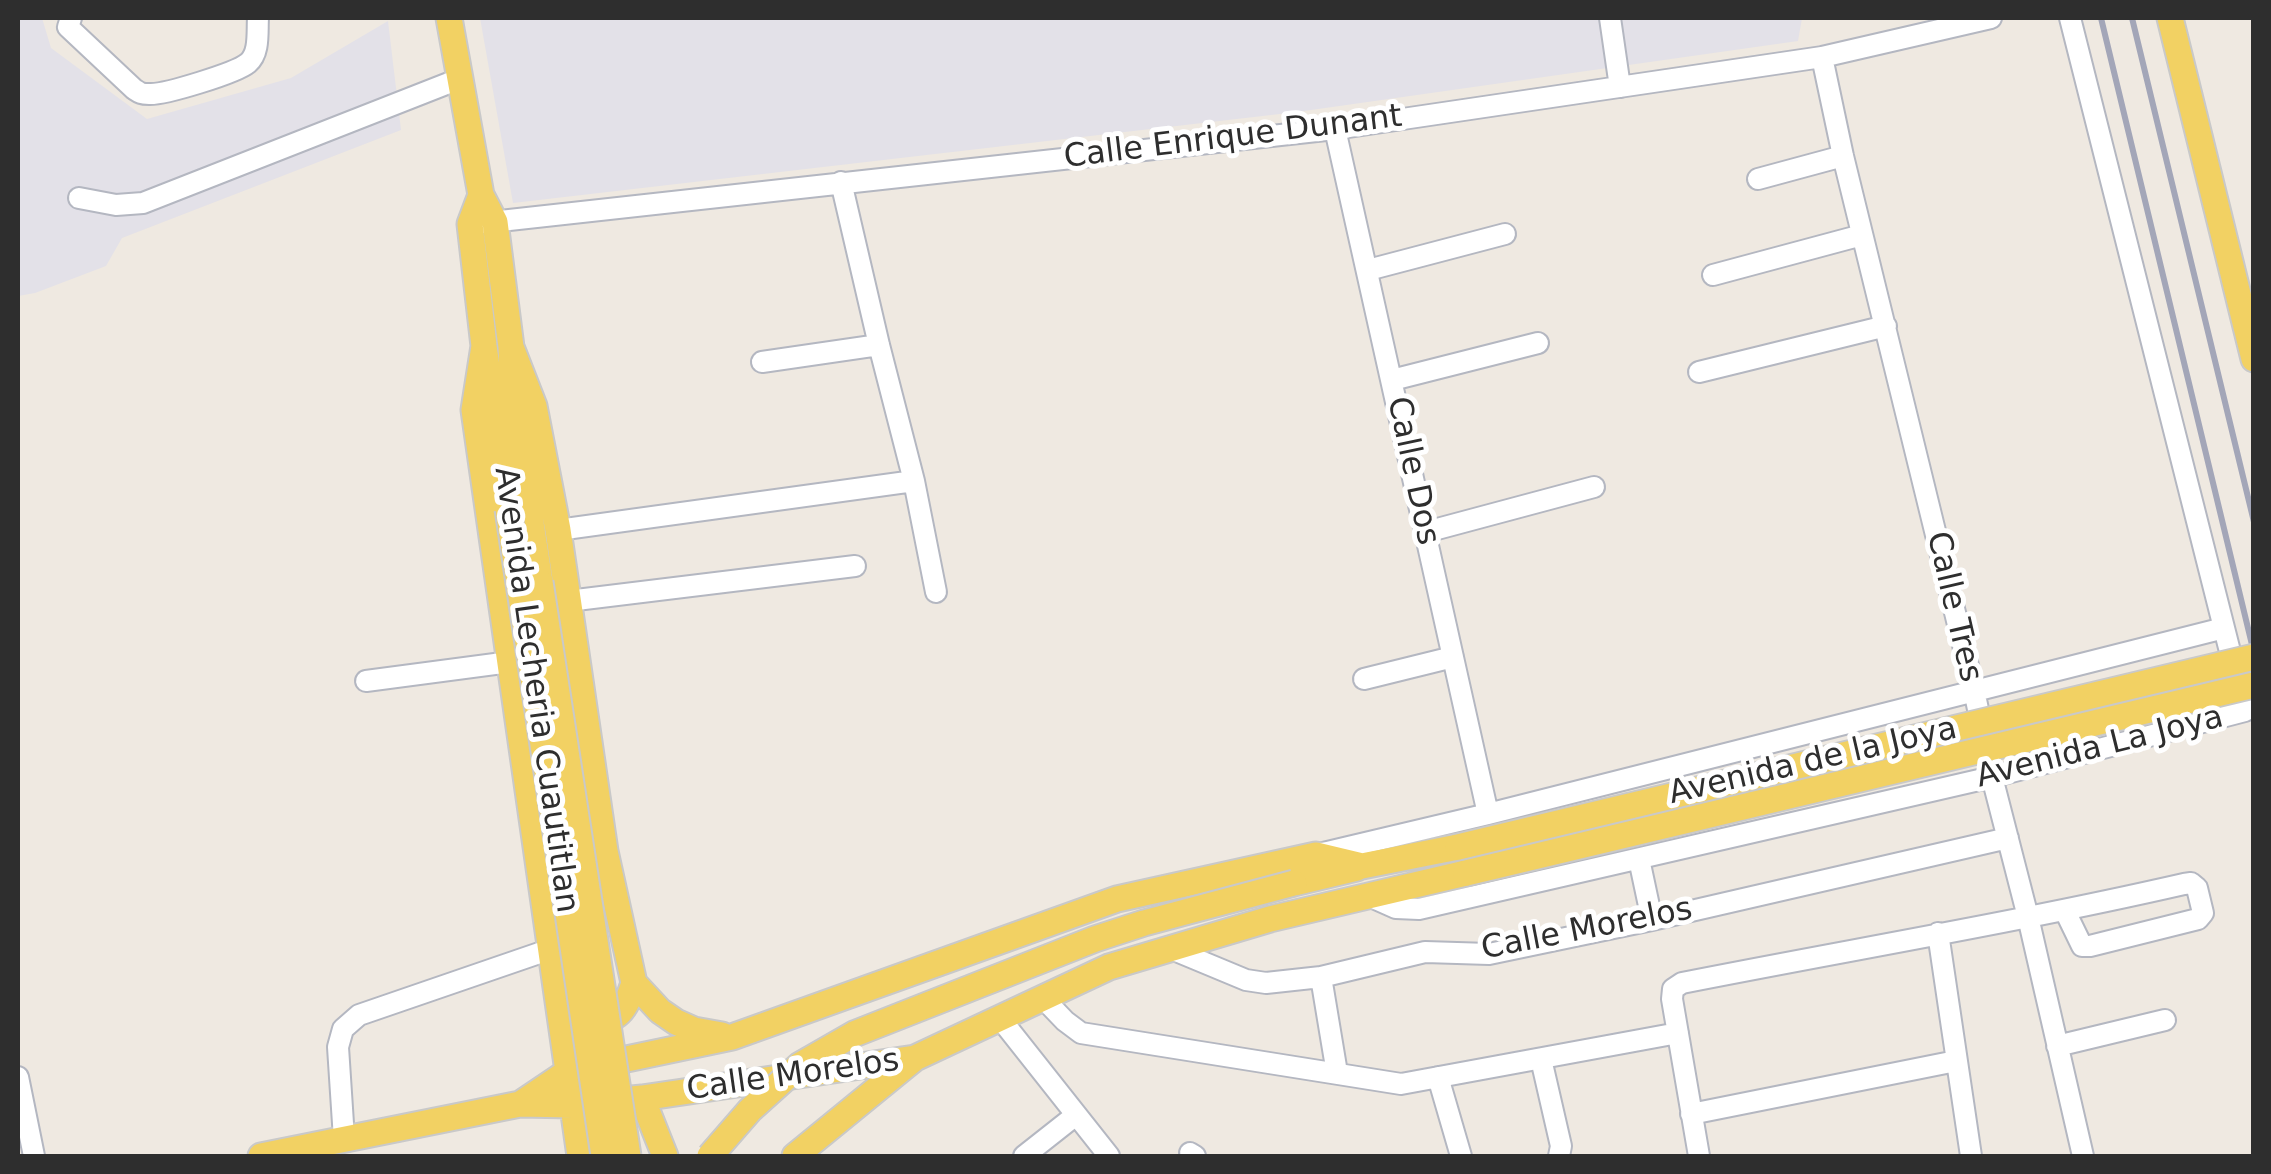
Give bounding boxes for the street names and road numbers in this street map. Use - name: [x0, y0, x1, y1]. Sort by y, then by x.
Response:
- street label: Calle Enrique Dunant: [1062, 98, 1404, 178]
- street label: Calle Dos: [1378, 393, 1446, 549]
- street label: Avenida Lecheria Cuautitlan: [485, 465, 585, 915]
- street label: Calle Tres: [1917, 528, 1989, 686]
- street label: Avenida La Joya: [1973, 699, 2227, 797]
- street label: Avenida de la Joya: [1665, 710, 1961, 814]
- street label: Calle Morelos: [1478, 891, 1696, 969]
- street label: Calle Morelos: [684, 1042, 902, 1110]

